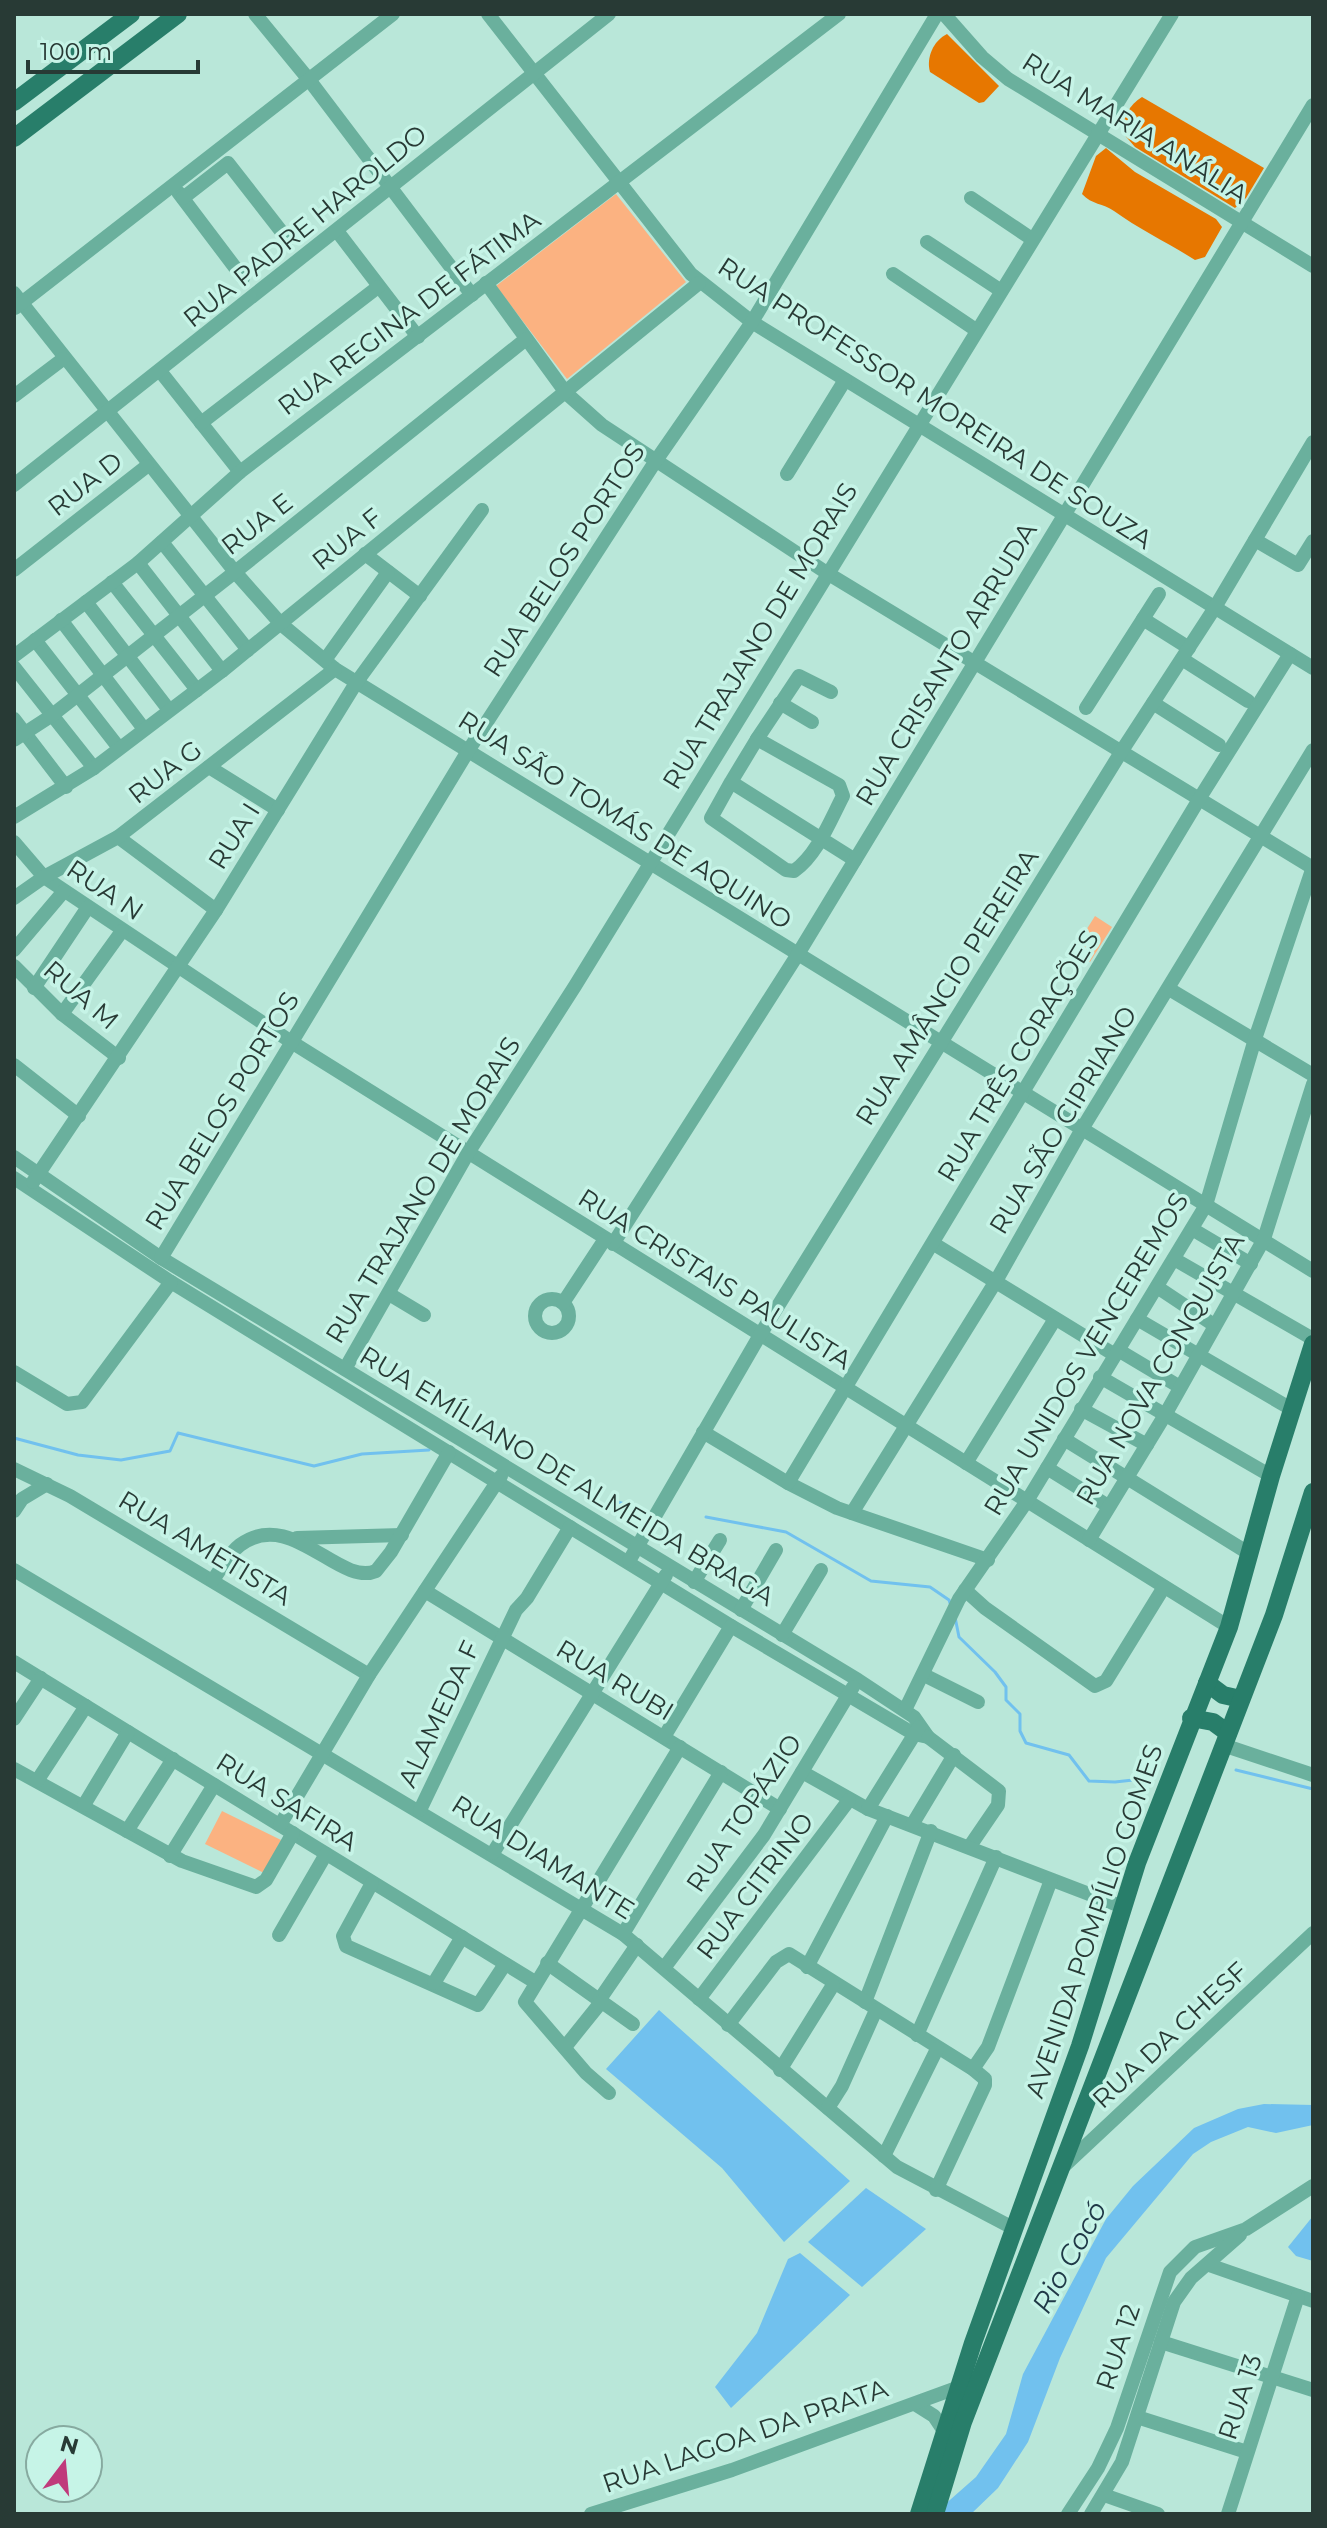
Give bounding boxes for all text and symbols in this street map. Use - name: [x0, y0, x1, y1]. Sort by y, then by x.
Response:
- scale bar: [28, 24, 198, 74]
- text: 100 m: [40, 37, 112, 66]
- street label: RUA MARIA ANÁLIA: [1016, 45, 1254, 211]
- street label: RUA PADRE HAROLDO: [177, 118, 433, 334]
- street label: RUA REGINA DE FÁTIMA: [271, 204, 547, 422]
- street label: RUA PROFESSOR MOREIRA DE SOUZA: [712, 250, 1158, 556]
- street label: RUA BELOS PORTOS: [476, 437, 652, 683]
- street label: RUA D: [41, 445, 129, 523]
- street label: RUA TRAJANO DE MORAIS: [656, 477, 864, 795]
- street label: RUA E: [215, 486, 299, 562]
- street label: RUA F: [305, 501, 389, 577]
- street label: RUA CRISANTO ARRUDA: [849, 516, 1044, 812]
- street label: RUA SÃO TOMÁS DE AQUINO: [452, 704, 798, 936]
- street label: RUA G: [122, 733, 208, 811]
- street label: RUA I: [201, 797, 267, 875]
- street label: RUA AMÂNCIO PEREIRA: [849, 843, 1046, 1131]
- street label: RUA N: [61, 853, 149, 927]
- street label: RUA TRÊS CORAÇÕES: [930, 924, 1106, 1188]
- street label: RUA M: [37, 954, 125, 1036]
- street label: RUA BELOS PORTOS: [138, 986, 306, 1236]
- street label: RUA SÃO CIPRIANO: [982, 1000, 1144, 1240]
- street label: RUA TRAJANO DE MORAIS: [319, 1031, 527, 1349]
- street label: RUA CRISTAIS PAULISTA: [572, 1182, 858, 1377]
- street label: RUA UNIDOS VENCEREMOS: [977, 1187, 1195, 1521]
- street label: RUA NOVA CONQUISTA: [1069, 1227, 1251, 1511]
- street label: RUA EMÍLIANO DE ALMEIDA BRAGA: [354, 1339, 780, 1613]
- street label: RUA AMETISTA: [113, 1484, 298, 1612]
- street label: RUA RUBI: [550, 1632, 680, 1728]
- street label: ALAMEDA F: [391, 1636, 487, 1792]
- street label: RUA TOPÁZIO: [679, 1728, 809, 1898]
- street label: AVENIDA POMPÍLIO GOMES: [1018, 1740, 1170, 2102]
- street label: RUA SAFIRA: [210, 1746, 364, 1858]
- street label: RUA DIAMANTE: [446, 1788, 640, 1926]
- street label: RUA CITRINO: [689, 1806, 821, 1966]
- street label: RUA DA CHESF: [1086, 1955, 1254, 2115]
- water label: Rio Cocó: [1024, 2195, 1114, 2319]
- street label: RUA 12: [1089, 2300, 1147, 2394]
- street label: RUA 13: [1211, 2350, 1269, 2444]
- street label: RUA LAGOA DA PRATA: [598, 2372, 892, 2500]
- north arrow: [24, 2424, 104, 2504]
- text: N: [57, 2430, 82, 2461]

